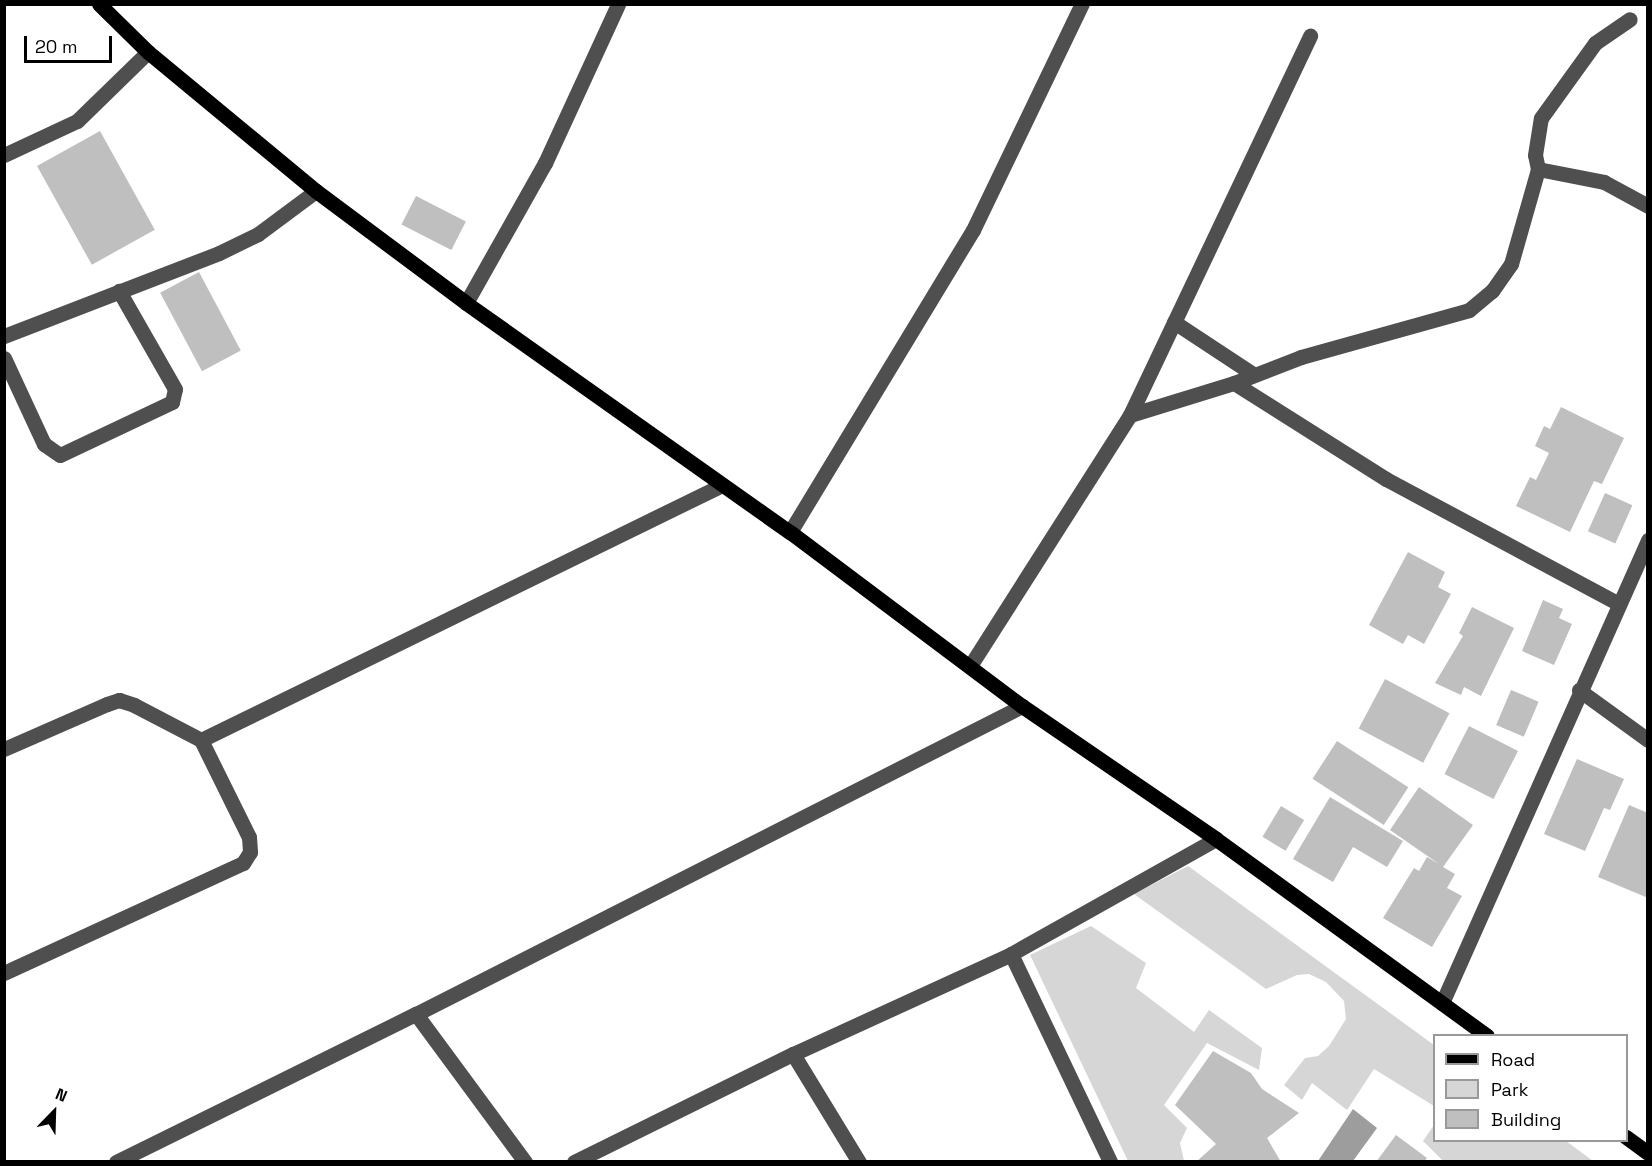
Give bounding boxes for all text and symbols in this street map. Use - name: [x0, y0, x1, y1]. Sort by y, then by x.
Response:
- scale bar: [27, 24, 116, 62]
- text: 20 m: [35, 35, 78, 58]
- legend: [1433, 1034, 1628, 1142]
- text: Road: [1491, 1048, 1535, 1071]
- text: Park: [1491, 1078, 1528, 1101]
- north arrow: [24, 1082, 84, 1142]
- text: N: [52, 1083, 70, 1107]
- text: Building: [1491, 1108, 1561, 1131]

